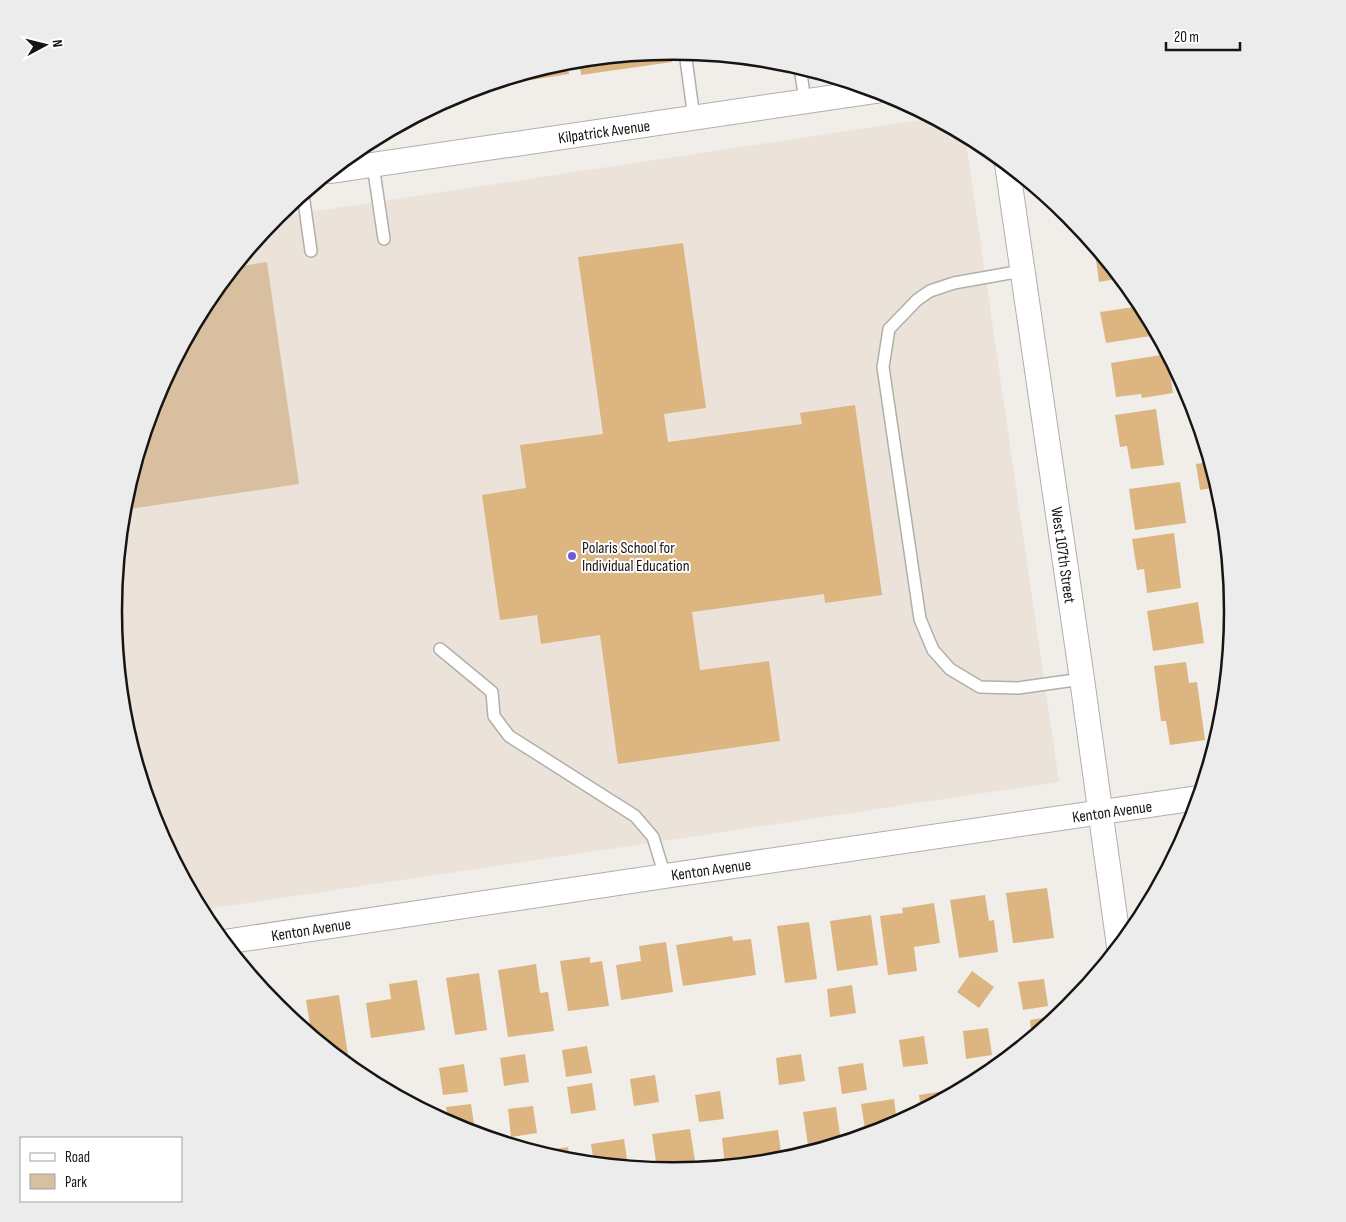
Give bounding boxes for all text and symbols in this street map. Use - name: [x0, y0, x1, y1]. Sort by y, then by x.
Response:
- north arrow: [20, 20, 70, 70]
- scale bar: [1166, 20, 1240, 52]
- text: 20 m: [1174, 28, 1199, 47]
- text: N: [49, 39, 66, 48]
- street label: Kilpatrick Avenue: [557, 117, 651, 148]
- street label: West 107th Street: [1046, 506, 1079, 605]
- place label: Polaris School for Individual Education: [582, 539, 690, 576]
- marker: Polaris School for Individual Education: [566, 550, 578, 562]
- street label: Kenton Avenue: [1071, 797, 1153, 827]
- street label: Kenton Avenue: [670, 855, 752, 885]
- street label: Kenton Avenue: [270, 915, 352, 946]
- legend: [20, 1137, 182, 1202]
- text: Road: [65, 1148, 90, 1167]
- text: Park: [65, 1173, 87, 1192]

